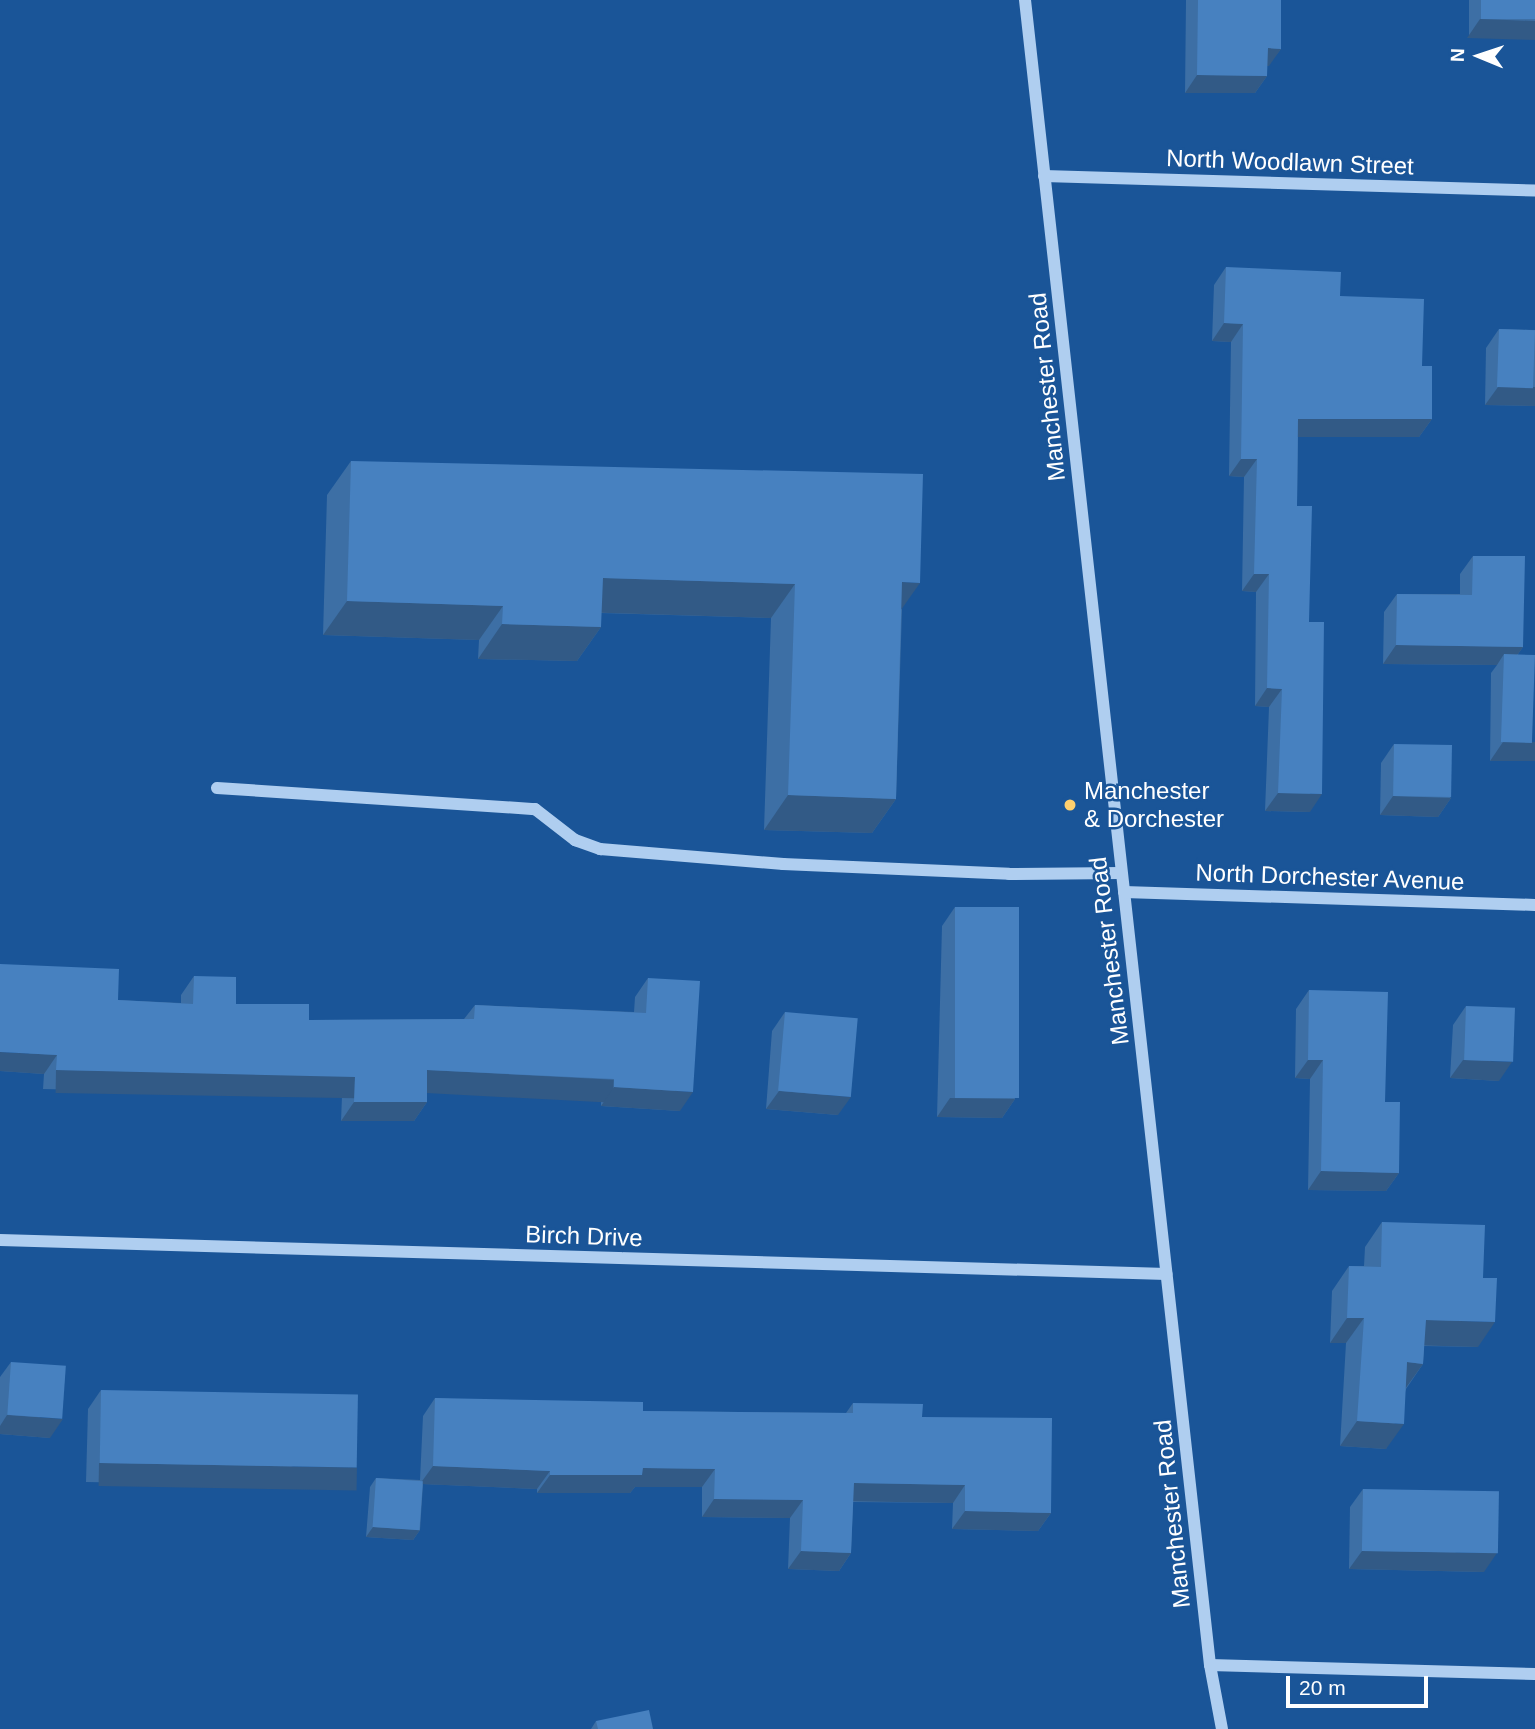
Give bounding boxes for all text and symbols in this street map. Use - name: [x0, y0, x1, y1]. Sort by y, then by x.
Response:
- north arrow: [1444, 21, 1514, 91]
- text: N: [1447, 48, 1468, 62]
- street label: North Woodlawn Street: [1166, 143, 1414, 181]
- street label: Manchester Road: [1023, 291, 1071, 483]
- place label: Manchester & Dorchester: [1084, 777, 1224, 833]
- marker: Manchester & Dorchester: [1062, 797, 1078, 813]
- street label: Manchester Road: [1083, 855, 1135, 1047]
- street label: North Dorchester Avenue: [1194, 858, 1466, 896]
- street label: Birch Drive: [525, 1220, 643, 1252]
- street label: Manchester Road: [1148, 1418, 1196, 1610]
- scale bar: [1290, 1662, 1432, 1706]
- text: 20 m: [1299, 1676, 1346, 1699]

